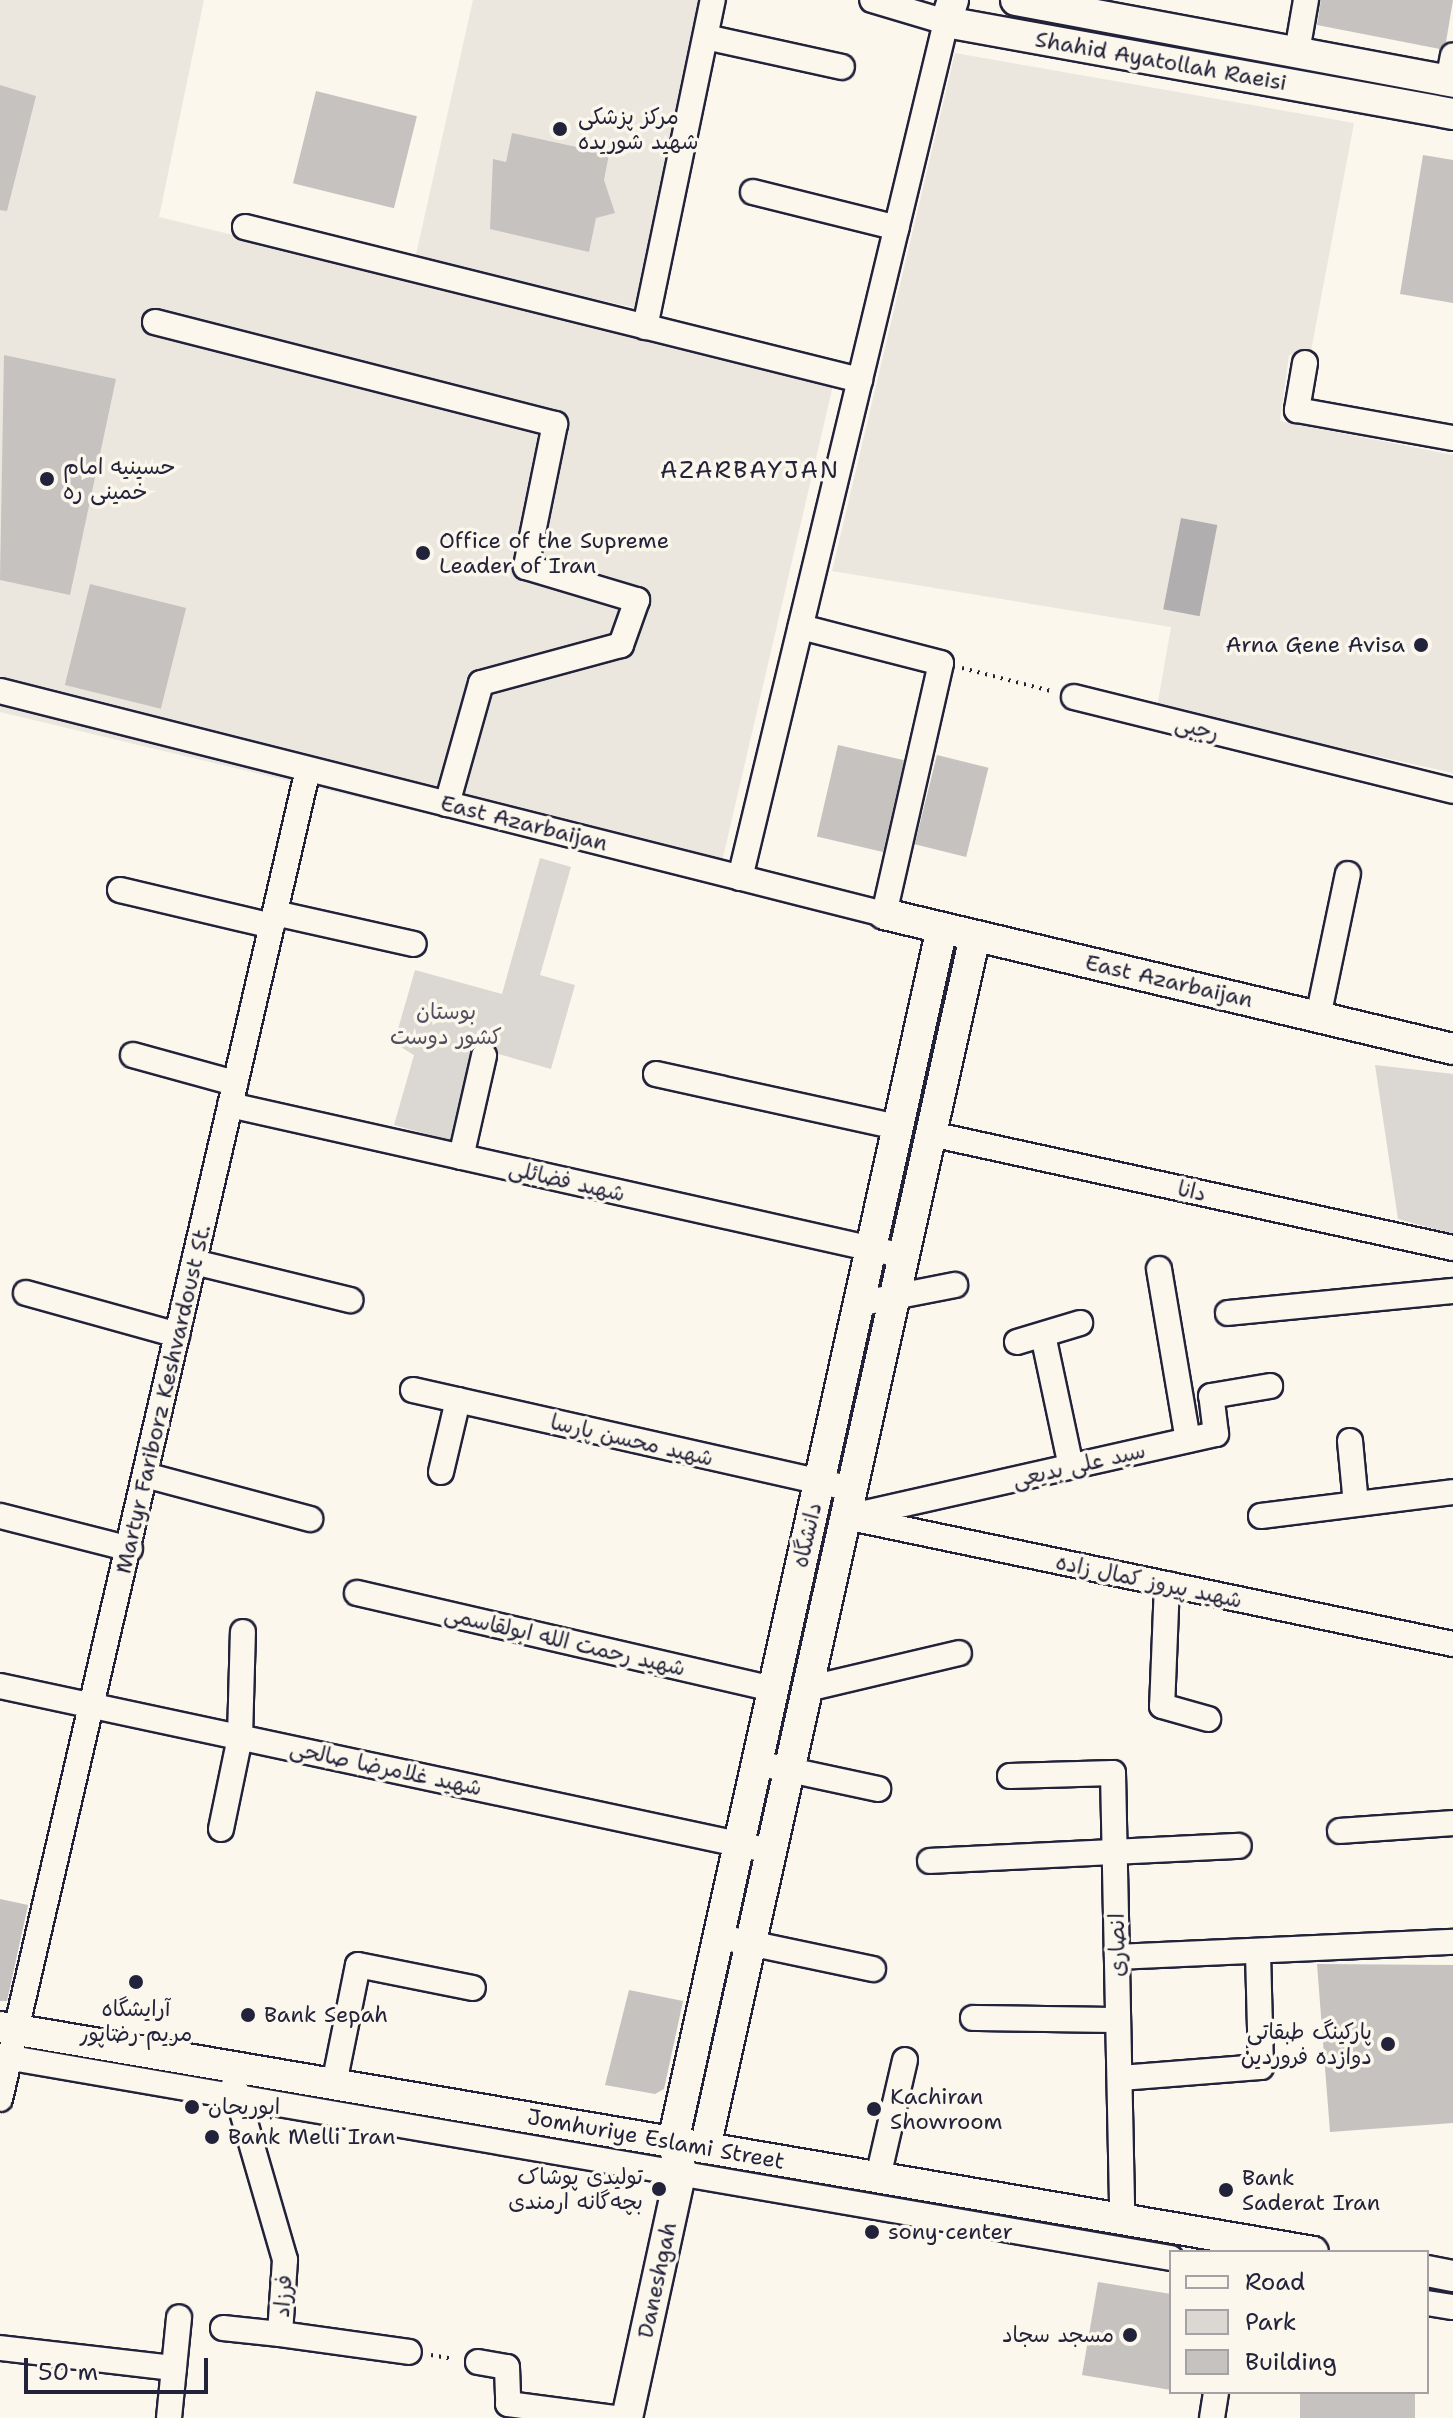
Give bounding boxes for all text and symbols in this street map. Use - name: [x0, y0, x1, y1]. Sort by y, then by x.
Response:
- street label: Shahid Ayatollah Raeisi: [1033, 26, 1289, 96]
- place label: مرکز پزشکی شهید شوریده: [578, 103, 698, 154]
- marker: مرکز پزشکی شهید شوریده: [549, 118, 571, 140]
- place label: حسینیه امام خمینی ره: [63, 453, 176, 504]
- district label: AZARBAYJAN: [660, 457, 840, 485]
- marker: حسینیه امام خمینی ره: [38, 470, 56, 488]
- place label: Office of the Supreme Leader of Iran: [439, 527, 669, 578]
- marker: Office of the Supreme Leader of Iran: [414, 544, 432, 562]
- place label: Arna Gene Avisa: [1226, 632, 1405, 658]
- marker: Arna Gene Avisa: [1412, 636, 1430, 654]
- street label: رجبی: [1172, 710, 1222, 746]
- street label: East Azarbaijan: [438, 789, 610, 857]
- street label: East Azarbaijan: [1083, 949, 1255, 1013]
- park label: بوستان کشور دوست: [390, 998, 502, 1050]
- street label: شهید فضائلی: [506, 1155, 628, 1207]
- street label: دانا: [1175, 1175, 1209, 1207]
- street label: Martyr Fariborz Keshvardoust St.: [110, 1222, 216, 1576]
- street label: شهید محسن پارسا: [548, 1408, 716, 1472]
- street label: سید علی بدیعی: [1010, 1437, 1148, 1493]
- street label: دانشگاه: [787, 1500, 827, 1570]
- street label: شهید پیروز کمال زاده: [1053, 1548, 1245, 1614]
- street label: شهید رحمت الله ابولقاسمی: [442, 1600, 688, 1682]
- street label: شهید غلامرضا صالحی: [288, 1735, 484, 1801]
- street label: انصاری: [1103, 1913, 1131, 1977]
- marker: آرایشگاه مریم رضاپور: [127, 1973, 145, 1991]
- place label: آرایشگاه مریم رضاپور: [80, 1995, 192, 2046]
- place label: Bank Sepah: [264, 2002, 388, 2028]
- marker: Bank Sepah: [239, 2006, 257, 2024]
- place label: پارکینگ طبقاتی دوازده فروردین: [1241, 2018, 1372, 2070]
- marker: پارکینگ طبقاتی دوازده فروردین: [1379, 2035, 1397, 2053]
- place label: Kachiran Showroom: [890, 2083, 1003, 2134]
- place label: ابوریحان: [208, 2094, 280, 2120]
- marker: ابوریحان: [183, 2098, 201, 2116]
- marker: Kachiran Showroom: [865, 2100, 883, 2118]
- street label: Jomhuriye Eslami Street: [525, 2103, 787, 2175]
- place label: Bank Melli Iran: [228, 2124, 395, 2150]
- marker: Bank Melli Iran: [203, 2128, 221, 2146]
- place label: تولیدی پوشاک بچه‌گانه ارمندی: [508, 2163, 643, 2214]
- place label: Bank Saderat Iran: [1242, 2164, 1380, 2216]
- marker: تولیدی پوشاک بچه‌گانه ارمندی: [650, 2180, 668, 2198]
- marker: Bank Saderat Iran: [1217, 2181, 1235, 2199]
- place label: sony center: [888, 2219, 1013, 2245]
- street label: Daneshgah: [632, 2220, 682, 2340]
- marker: sony center: [863, 2223, 881, 2241]
- legend: [1169, 2250, 1429, 2394]
- text: Road: [1245, 2266, 1305, 2298]
- street label: فرزاد: [268, 2274, 298, 2318]
- text: Park: [1245, 2306, 1297, 2338]
- place label: مسجد سجاد: [1002, 2322, 1114, 2348]
- marker: مسجد سجاد: [1121, 2326, 1139, 2344]
- scale bar: [28, 2342, 212, 2392]
- text: Building: [1245, 2346, 1337, 2378]
- text: 50 m: [38, 2356, 98, 2388]

